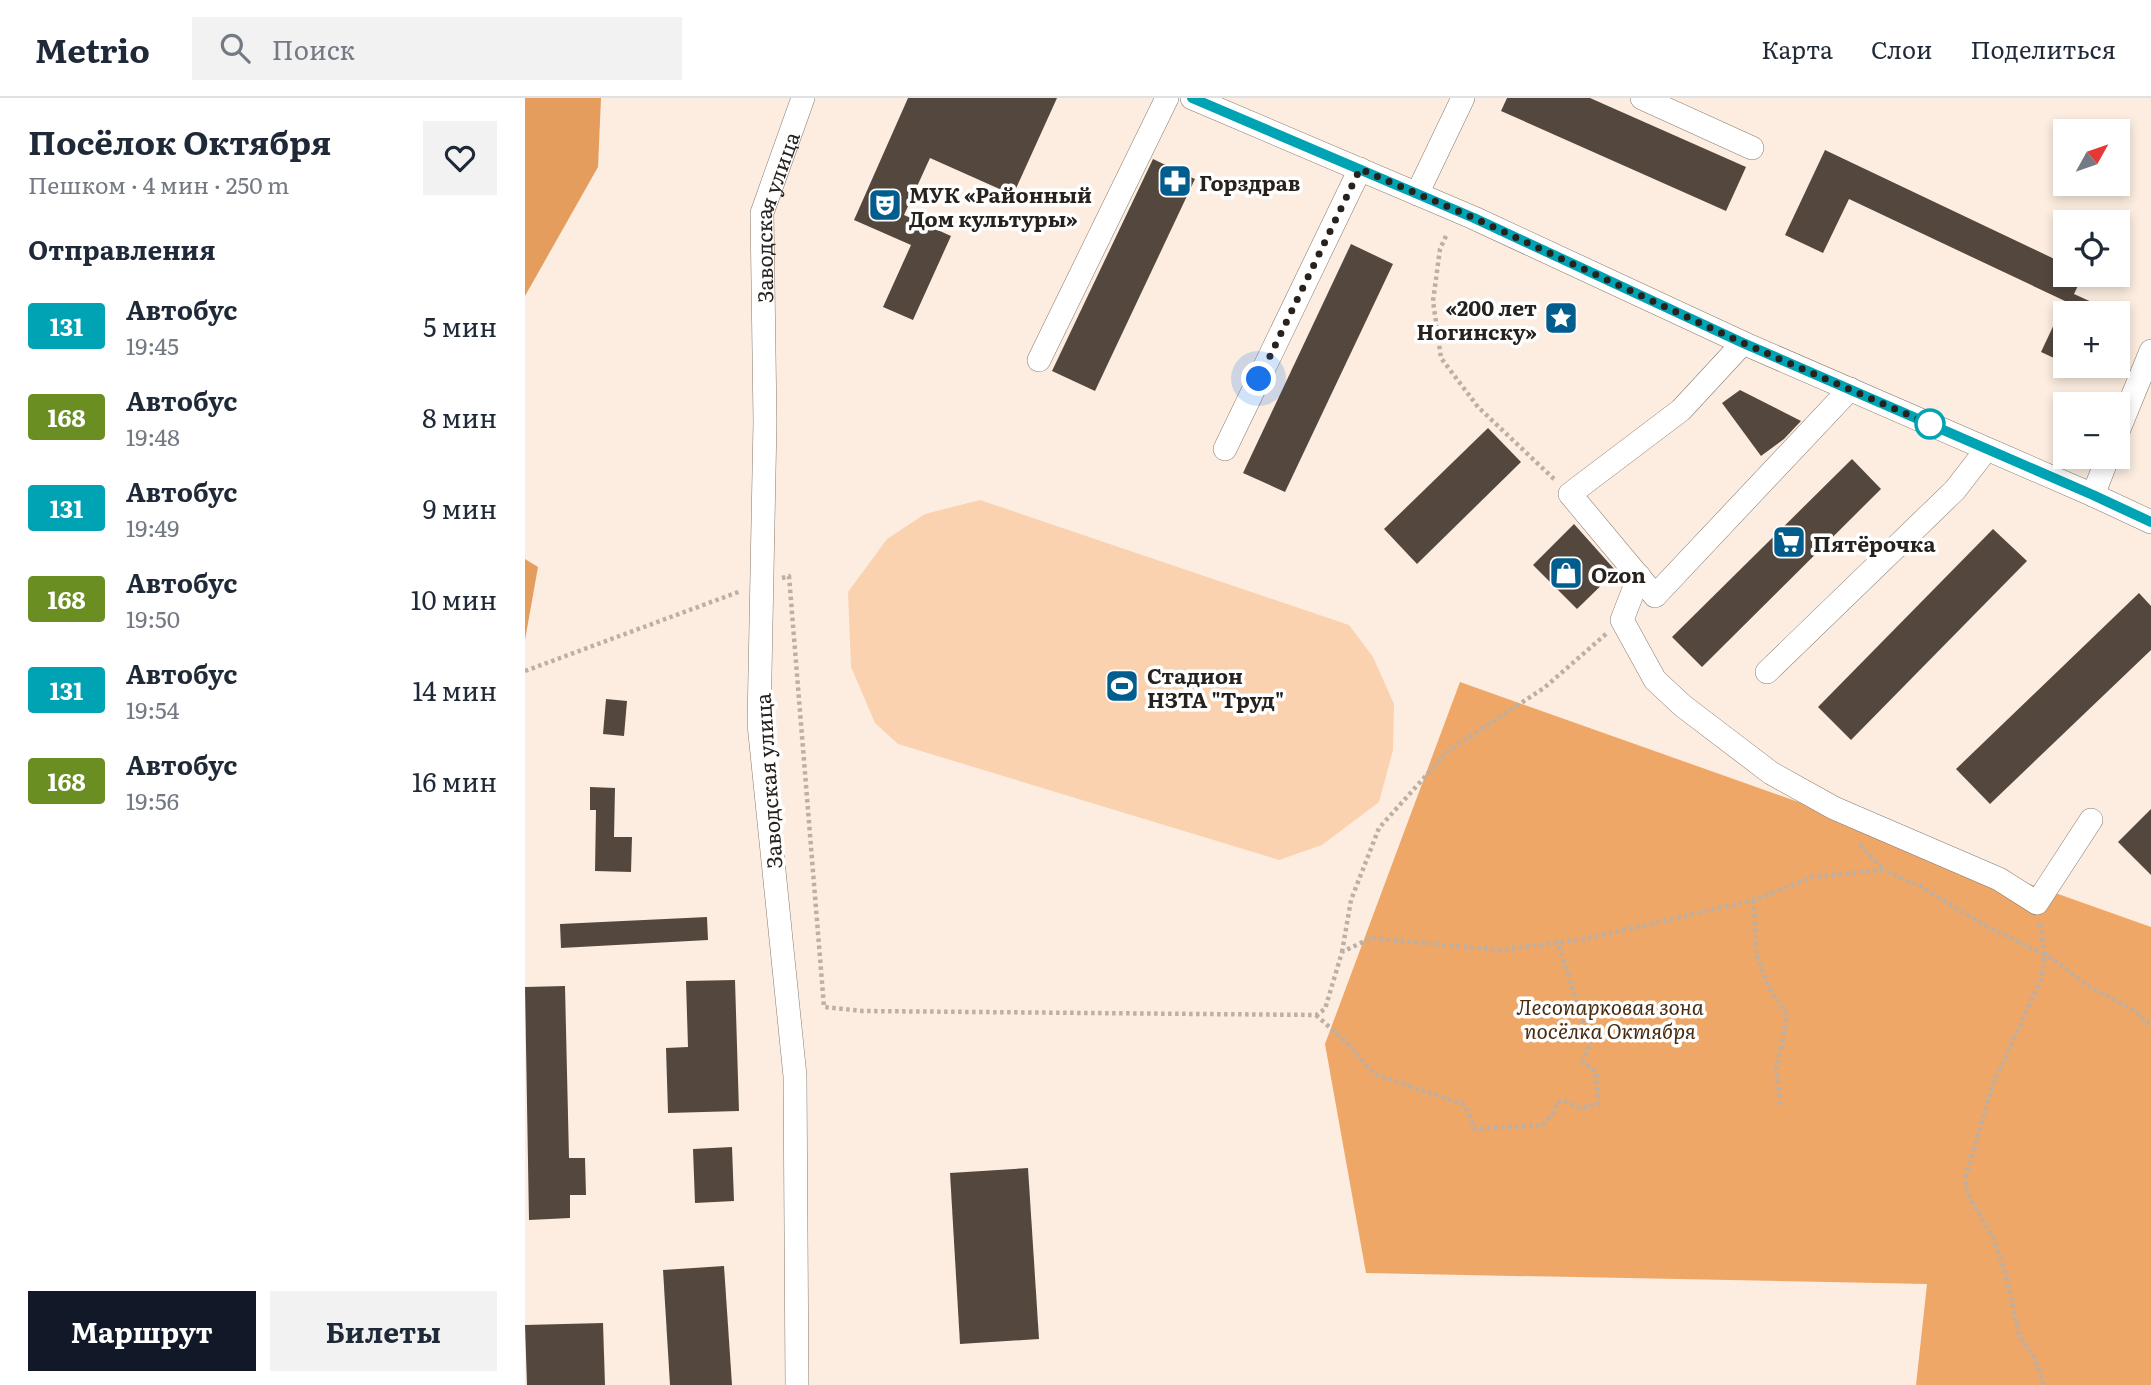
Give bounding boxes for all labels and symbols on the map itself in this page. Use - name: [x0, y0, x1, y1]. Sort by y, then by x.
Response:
- north arrow: [2053, 119, 2130, 196]
- street label: Заводская улица: [746, 126, 806, 303]
- pharmacy icon: Горздрав: [1156, 162, 1194, 200]
- place label: Горздрав: [1199, 166, 1300, 197]
- place label: МУК «Районный Дом культуры»: [909, 178, 1092, 233]
- theatre icon: МУК «Районный Дом культуры»: [866, 186, 904, 224]
- place label: «200 лет Ногинску»: [1416, 291, 1537, 346]
- place icon: «200 лет Ногинску»: [1542, 299, 1580, 337]
- your location: [1241, 361, 1276, 396]
- unlabelled marker: [1915, 409, 1945, 439]
- supermarket icon: Пятёрочка: [1770, 523, 1808, 561]
- place label: Пятёрочка: [1813, 527, 1936, 558]
- shop icon: Ozon: [1547, 554, 1585, 592]
- place label: Ozon: [1591, 558, 1646, 589]
- place label: Стадион НЗТА "Труд": [1147, 659, 1284, 714]
- sports icon: Стадион НЗТА "Труд": [1103, 667, 1141, 705]
- street label: Заводская улица: [745, 692, 789, 870]
- park label: Лесопарковая зона посёлка Октября: [1516, 990, 1704, 1045]

